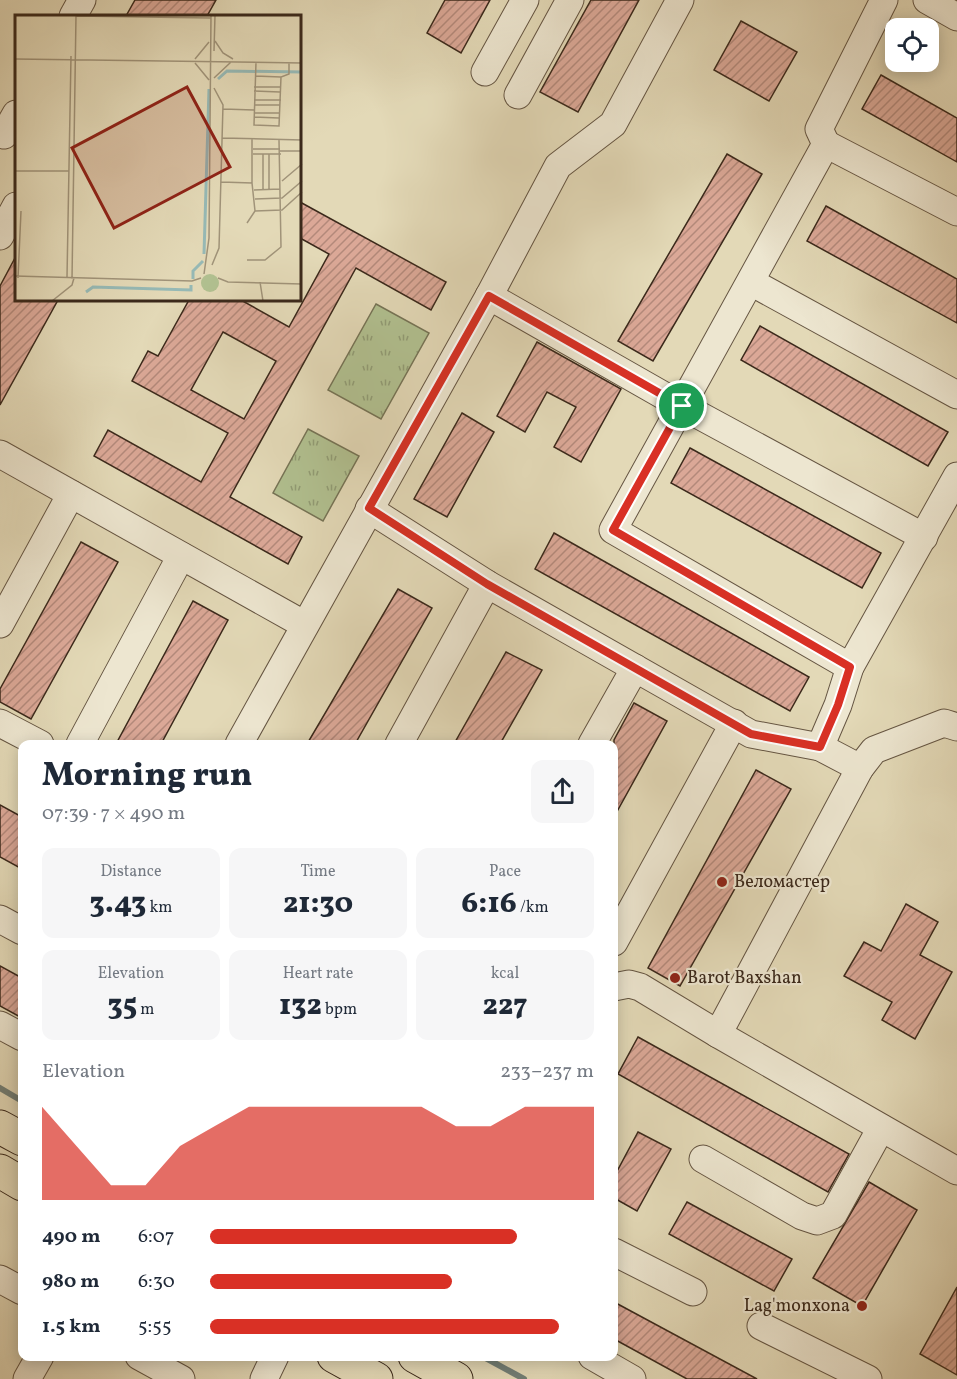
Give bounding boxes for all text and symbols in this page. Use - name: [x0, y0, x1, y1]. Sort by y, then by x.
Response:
- inset map: [15, 15, 302, 302]
- map controls: [885, 18, 939, 72]
- button: locate: [885, 18, 939, 72]
- pin: [656, 380, 707, 431]
- icon: arrive: [665, 389, 698, 422]
- text: Morning run: [42, 754, 252, 800]
- button: share: [531, 760, 594, 823]
- text: 07:39 · 7 × 490 m: [42, 800, 185, 828]
- text: Distance: [100, 861, 162, 883]
- text: Time: [300, 861, 336, 883]
- text: Pace: [489, 861, 521, 883]
- place label: Веломастер: [734, 870, 830, 895]
- marker: Веломастер: [715, 875, 729, 889]
- text: 3.43: [90, 883, 146, 925]
- text: 21:30: [283, 883, 353, 925]
- text: 6:16: [461, 883, 517, 925]
- text: km: [146, 897, 172, 919]
- text: /km: [517, 897, 549, 919]
- text: Elevation: [98, 963, 164, 985]
- text: Heart rate: [283, 963, 353, 985]
- text: kcal: [491, 963, 519, 985]
- place label: Barot Baxshan: [687, 966, 802, 991]
- marker: Barot Baxshan: [668, 971, 682, 985]
- text: 35: [107, 985, 137, 1027]
- text: 132: [279, 985, 322, 1027]
- text: 227: [483, 985, 527, 1027]
- text: m: [137, 999, 155, 1021]
- text: bpm: [322, 999, 357, 1021]
- text: Elevation: [42, 1058, 125, 1086]
- text: 233–237 m: [500, 1058, 594, 1086]
- text: 490 m: [42, 1223, 101, 1251]
- text: 6:07: [138, 1223, 175, 1251]
- text: 980 m: [42, 1268, 100, 1296]
- text: 6:30: [138, 1268, 175, 1296]
- place label: Lag'monxona: [744, 1294, 850, 1319]
- marker: Lag'monxona: [855, 1299, 869, 1313]
- text: 1.5 km: [42, 1313, 101, 1341]
- text: 5:55: [138, 1313, 172, 1341]

